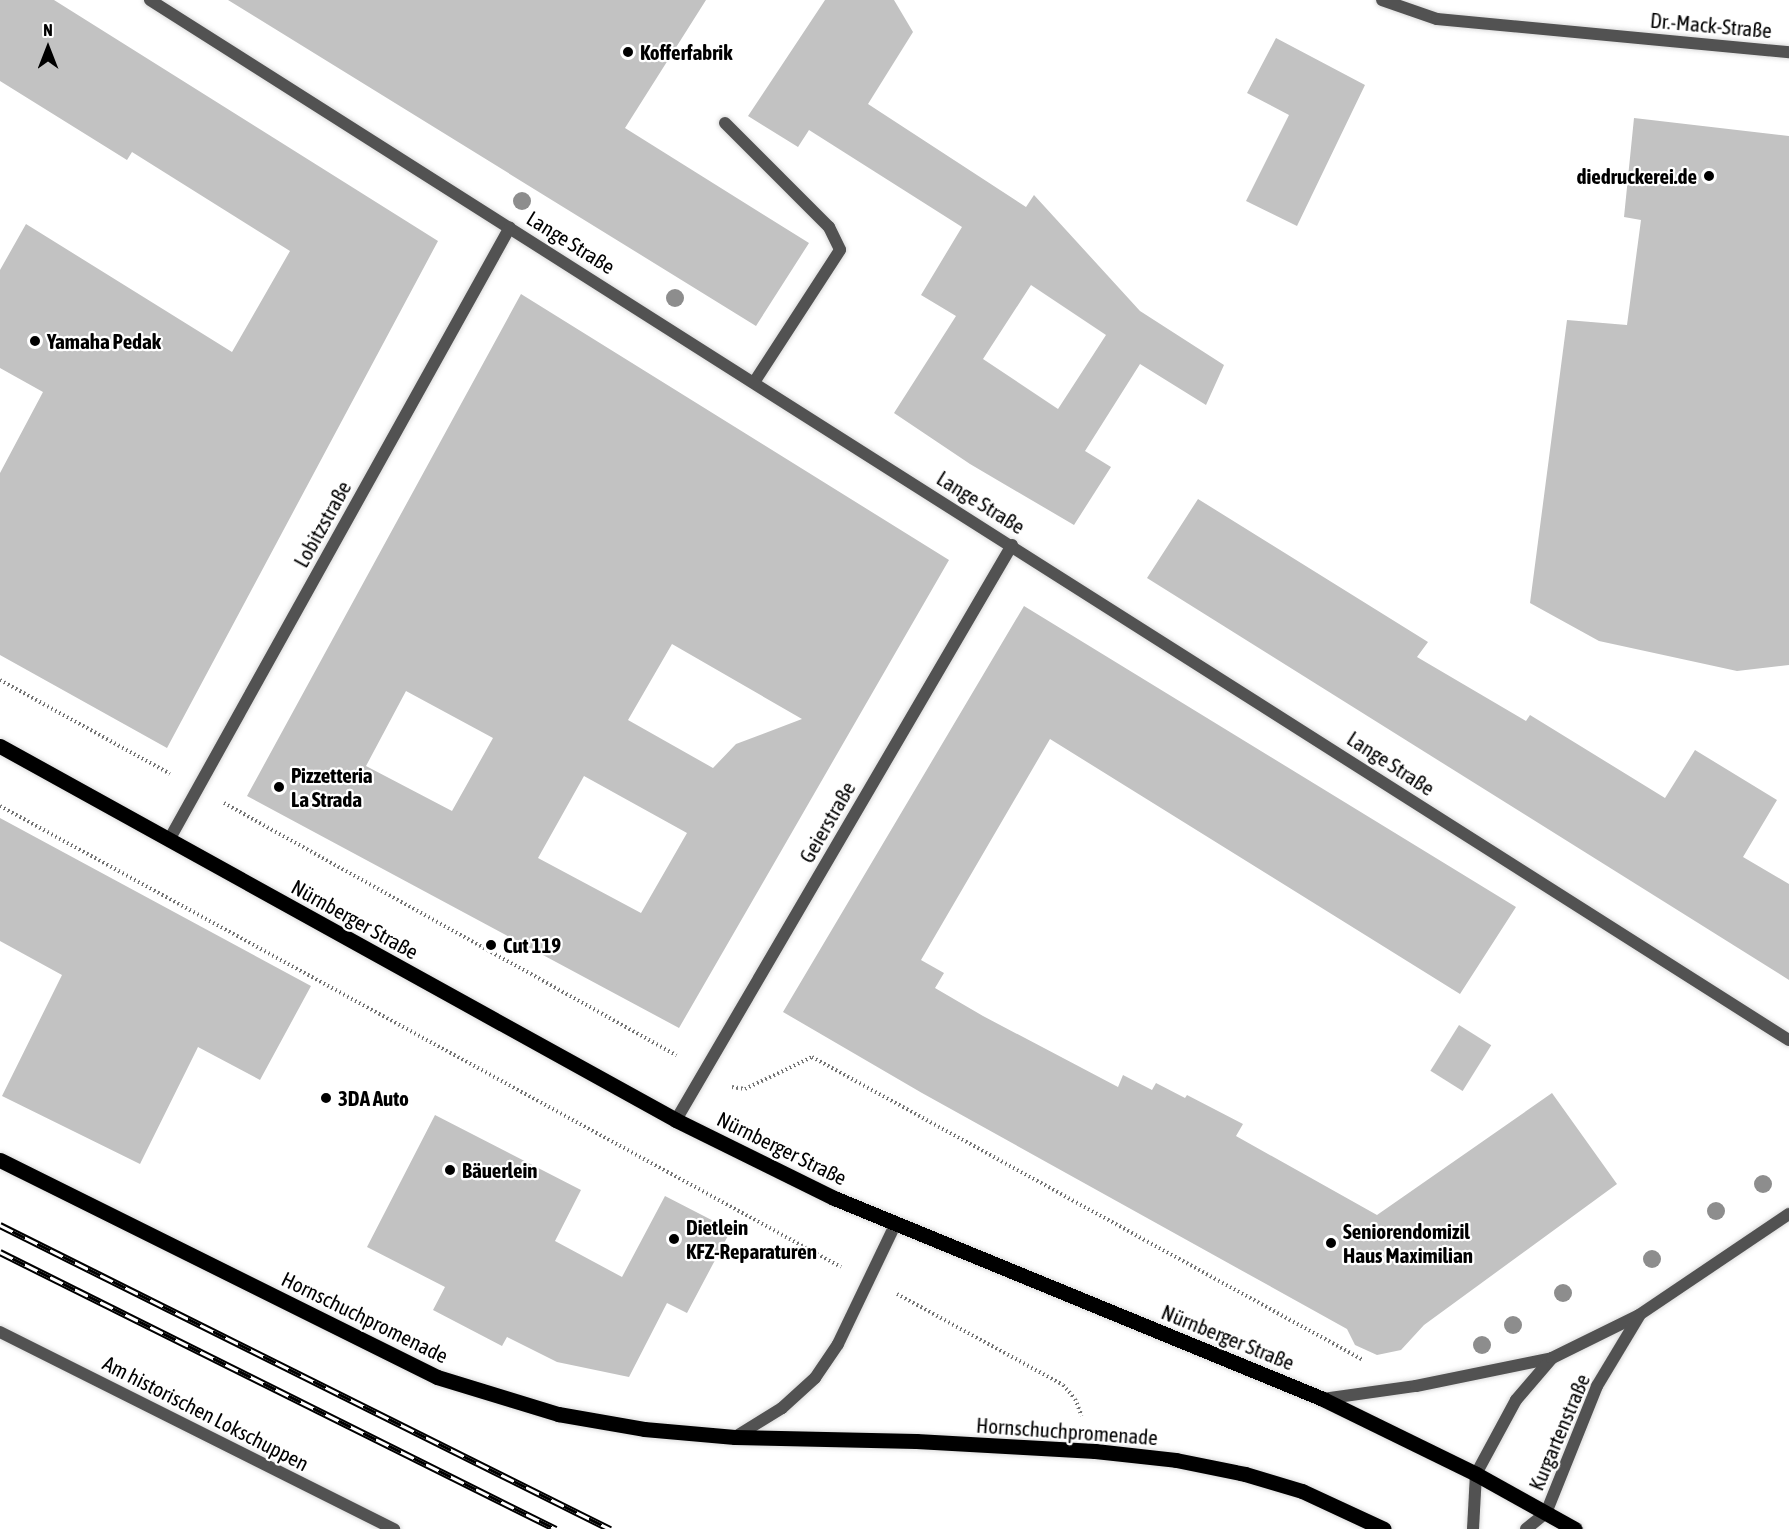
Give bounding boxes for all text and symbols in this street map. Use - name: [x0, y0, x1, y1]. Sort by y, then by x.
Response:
- street label: Dr.-Mack-Straße: [1649, 7, 1773, 43]
- north arrow: [18, 18, 78, 78]
- text: N: [43, 21, 53, 39]
- place label: Kofferfabrik: [640, 39, 732, 65]
- marker: Kofferfabrik: [621, 45, 635, 59]
- place label: diedruckerei.de: [1577, 163, 1697, 189]
- marker: diedruckerei.de: [1702, 169, 1716, 183]
- street label: Lange Straße: [522, 205, 620, 279]
- place label: Yamaha Pedak: [47, 328, 161, 354]
- marker: Yamaha Pedak: [28, 334, 42, 348]
- street label: Lange Straße: [932, 465, 1030, 539]
- street label: Lobitzstraße: [288, 476, 356, 572]
- street label: Lange Straße: [1343, 725, 1439, 801]
- place label: Pizzetteria La Strada: [291, 762, 373, 812]
- street label: Geierstraße: [794, 777, 860, 867]
- marker: Pizzetteria La Strada: [272, 780, 286, 794]
- street label: Nürnberger Straße: [287, 874, 423, 964]
- place label: Cut 119: [503, 932, 561, 958]
- marker: Cut 119: [484, 938, 498, 952]
- place label: 3DA Auto: [338, 1085, 409, 1111]
- marker: 3DA Auto: [319, 1091, 333, 1105]
- street label: Nürnberger Straße: [713, 1106, 851, 1190]
- place label: Bäuerlein: [462, 1157, 537, 1183]
- marker: Bäuerlein: [443, 1163, 457, 1177]
- place label: Dietlein KFZ-Reparaturen: [686, 1214, 817, 1264]
- place label: Seniorendomizil Haus Maximilian: [1343, 1218, 1473, 1268]
- marker: Dietlein KFZ-Reparaturen: [667, 1232, 681, 1246]
- marker: Seniorendomizil Haus Maximilian: [1324, 1236, 1338, 1250]
- street label: Hornschuchpromenade: [278, 1266, 452, 1368]
- street label: Nürnberger Straße: [1158, 1299, 1298, 1375]
- street label: Am historischen Lokschuppen: [99, 1350, 313, 1476]
- street label: Kurgartenstraße: [1523, 1370, 1595, 1494]
- street label: Hornschuchpromenade: [975, 1412, 1159, 1450]

